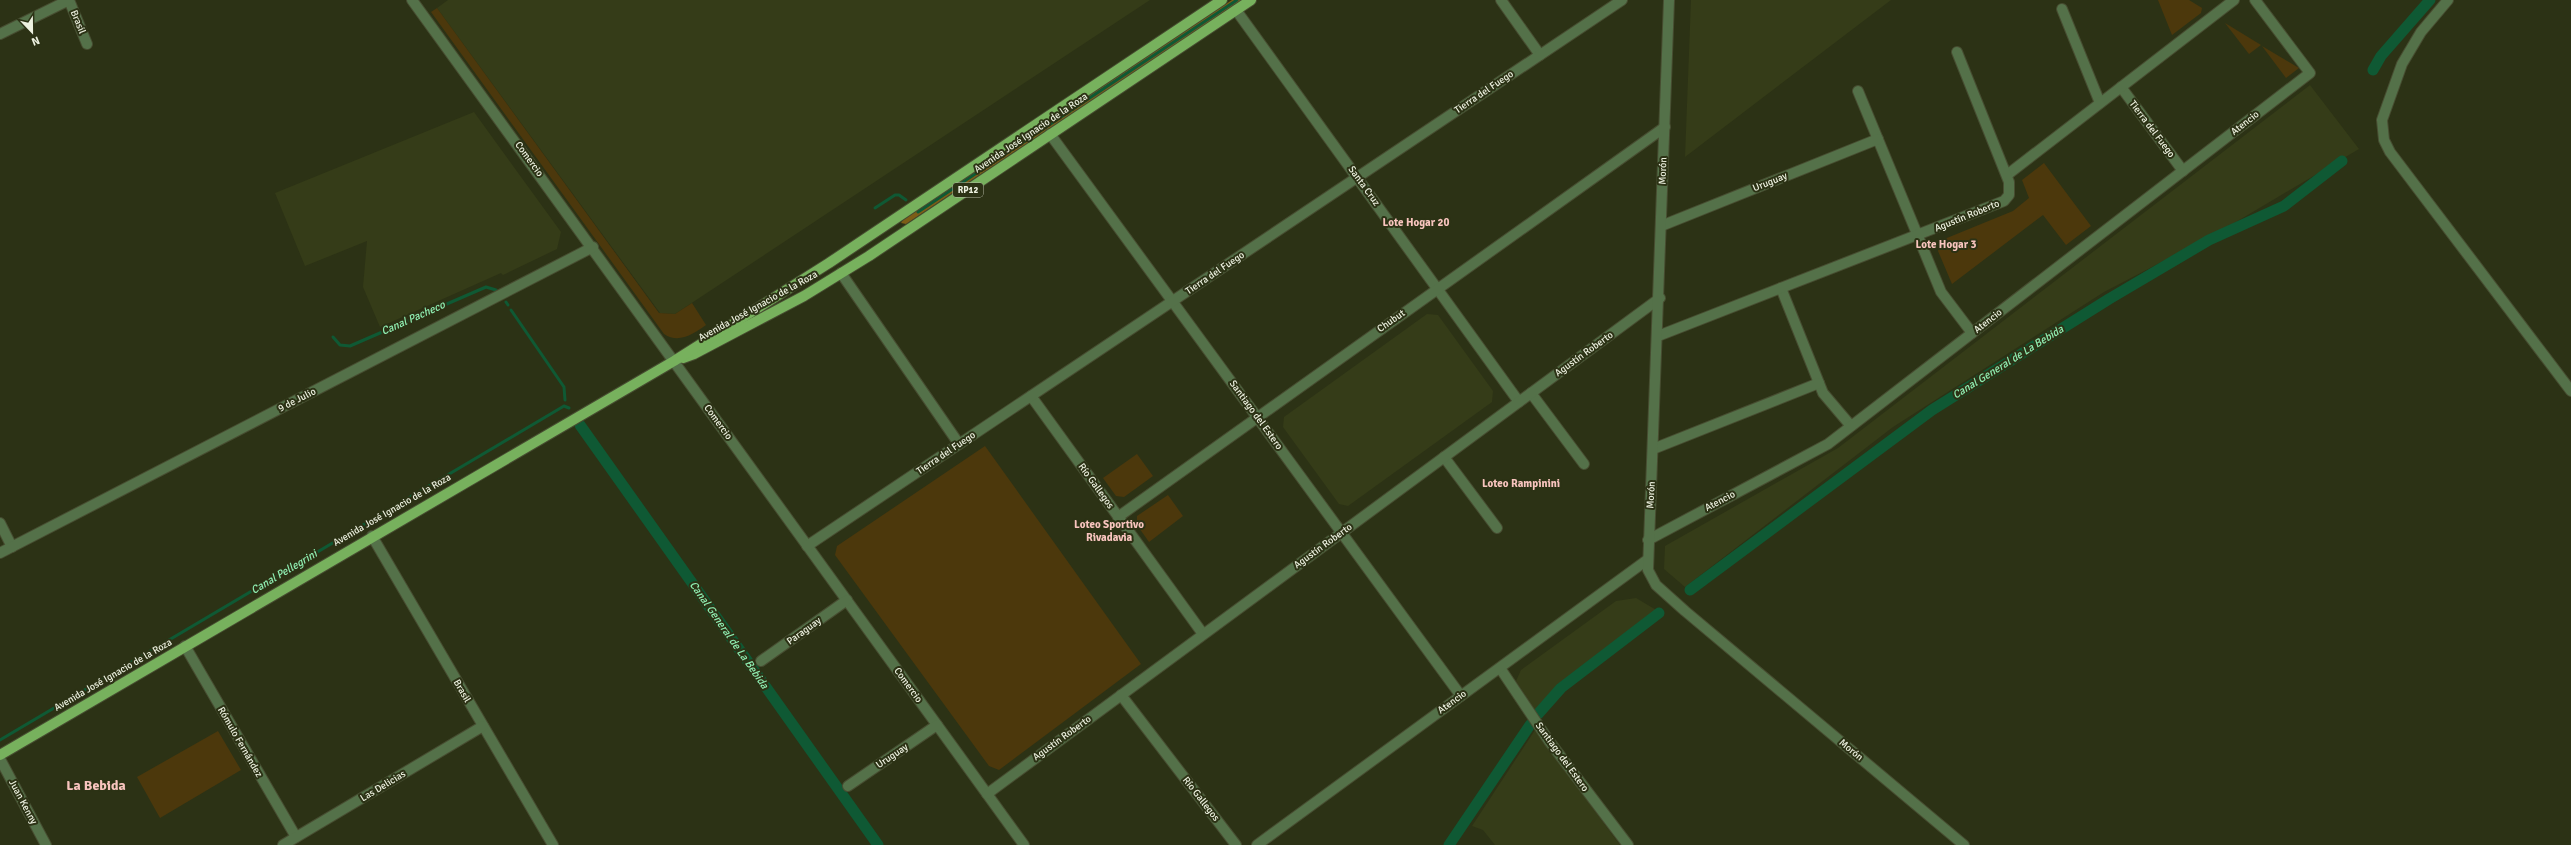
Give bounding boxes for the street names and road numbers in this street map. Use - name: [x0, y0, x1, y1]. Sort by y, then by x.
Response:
- street label: Brasil: [68, 8, 88, 36]
- street label: Tierra del Fuego: [1452, 68, 1516, 116]
- street label: Avenida José Ignacio de la Roza: [972, 91, 1090, 175]
- street label: Tierra del Fuego: [2127, 98, 2177, 160]
- street label: Atencio: [2228, 108, 2262, 138]
- street label: Comercio: [512, 139, 546, 179]
- street label: Morón: [1657, 157, 1669, 185]
- street label: Santa Cruz: [1345, 164, 1383, 209]
- street label: Uruguay: [1751, 170, 1789, 194]
- road number: RP12: [953, 183, 983, 197]
- street label: Agustín Roberto: [1933, 198, 2001, 234]
- street label: Tierra del Fuego: [1183, 249, 1247, 297]
- street label: Avenida José Ignacio de la Roza: [696, 268, 820, 344]
- street label: Atencio: [1971, 306, 2005, 336]
- street label: Chubut: [1375, 307, 1408, 335]
- street label: Agustín Roberto: [1553, 329, 1615, 379]
- street label: Santiago del Estero: [1227, 378, 1285, 452]
- street label: 9 de Julio: [276, 385, 318, 415]
- street label: Comercio: [701, 402, 735, 442]
- street label: Tierra del Fuego: [914, 429, 978, 477]
- street label: Río Gallegos: [1076, 461, 1117, 512]
- street label: Avenida José Ignacio de la Roza: [331, 471, 453, 549]
- street label: Morón: [1644, 481, 1658, 509]
- street label: Atencio: [1703, 488, 1737, 514]
- street label: Agustín Roberto: [1292, 521, 1354, 571]
- street label: Paraguay: [784, 614, 824, 647]
- street label: Avenida José Ignacio de la Roza: [52, 636, 174, 714]
- street label: Comercio: [891, 665, 925, 705]
- street label: Brasil: [451, 677, 473, 705]
- street label: Atencio: [1435, 688, 1469, 716]
- street label: Rómulo Fernández: [215, 705, 265, 780]
- street label: Agustín Roberto: [1031, 713, 1093, 763]
- street label: Santiago del Estero: [1533, 720, 1591, 794]
- street label: Morón: [1837, 737, 1865, 763]
- street label: Uruguay: [874, 741, 911, 771]
- street label: Las Delicias: [358, 767, 408, 804]
- street label: Río Gallegos: [1180, 774, 1222, 824]
- street label: Juan Kenny: [6, 778, 40, 827]

